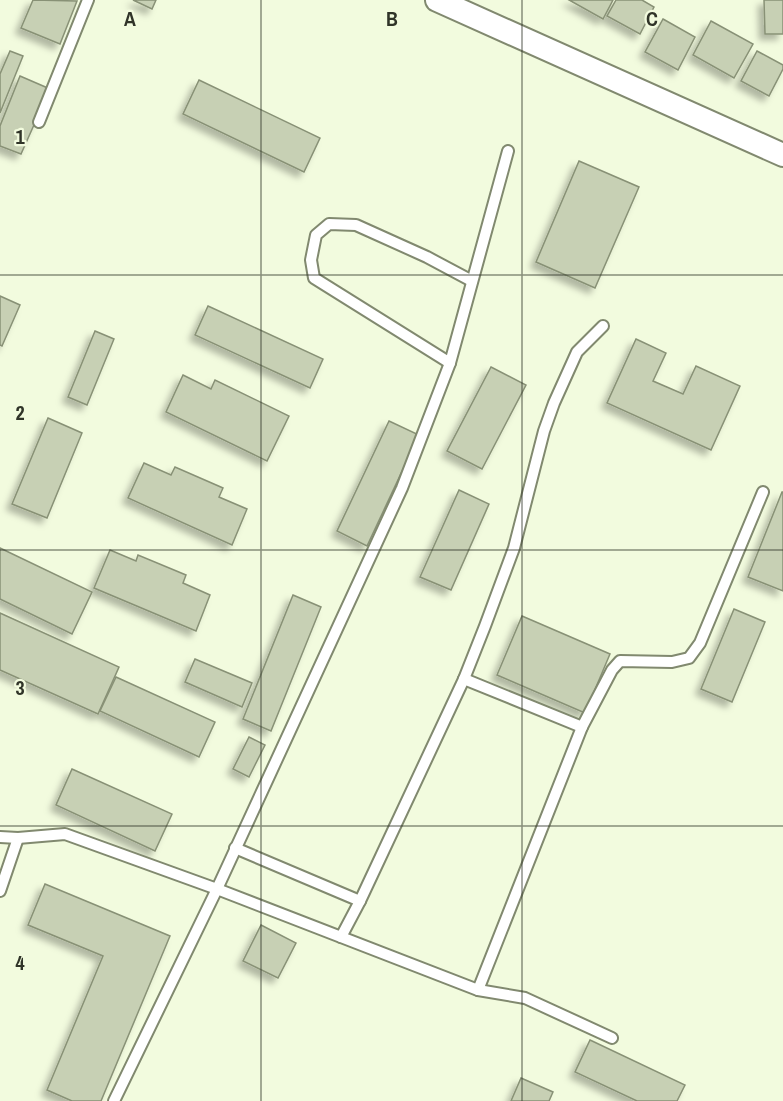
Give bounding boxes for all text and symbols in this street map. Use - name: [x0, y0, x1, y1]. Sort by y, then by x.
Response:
- text: A: [124, 5, 136, 32]
- text: B: [386, 5, 398, 32]
- text: C: [646, 5, 658, 32]
- text: 1: [15, 123, 25, 150]
- text: 2: [15, 399, 25, 426]
- text: 3: [15, 674, 25, 701]
- text: 4: [15, 949, 25, 976]

